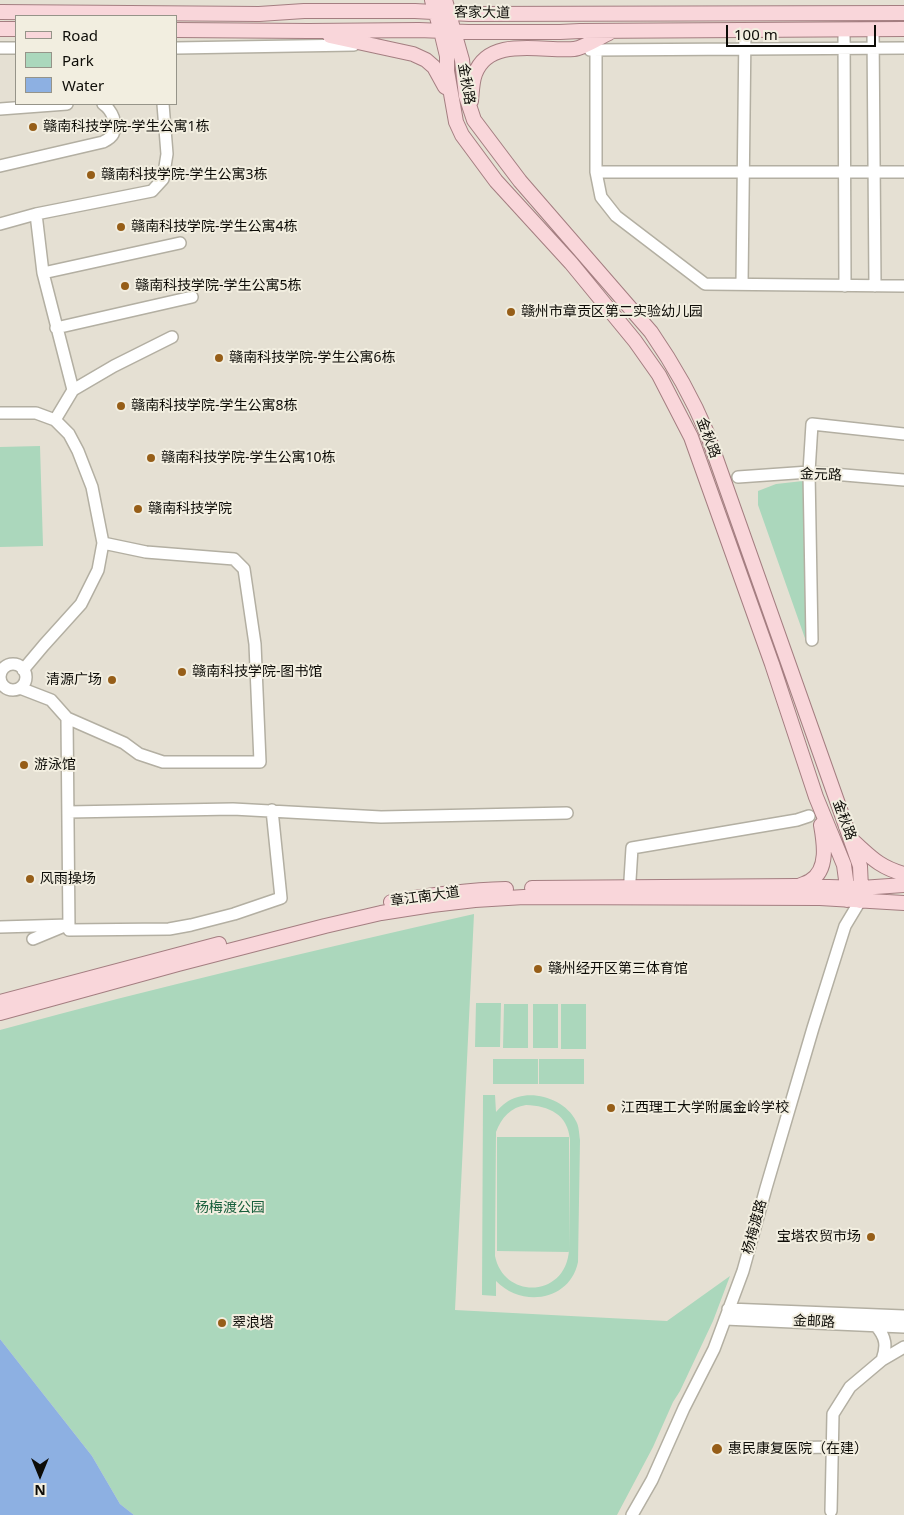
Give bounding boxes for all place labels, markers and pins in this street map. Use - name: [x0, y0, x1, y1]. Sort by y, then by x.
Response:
- place label: 赣南科技学院-学生公寓1栋: [43, 119, 210, 135]
- marker: 赣南科技学院-学生公寓1栋: [27, 121, 39, 133]
- place label: 赣南科技学院-学生公寓3栋: [101, 167, 268, 183]
- marker: 赣南科技学院-学生公寓3栋: [85, 169, 97, 181]
- place label: 赣南科技学院-学生公寓4栋: [131, 219, 298, 235]
- marker: 赣南科技学院-学生公寓4栋: [115, 221, 127, 233]
- place label: 赣南科技学院-学生公寓5栋: [135, 278, 302, 294]
- marker: 赣南科技学院-学生公寓5栋: [119, 280, 131, 292]
- place label: 赣州市章贡区第二实验幼儿园: [521, 304, 703, 320]
- marker: 赣州市章贡区第二实验幼儿园: [505, 306, 517, 318]
- place label: 赣南科技学院-学生公寓6栋: [229, 350, 396, 366]
- marker: 赣南科技学院-学生公寓6栋: [213, 352, 225, 364]
- place label: 赣南科技学院-学生公寓8栋: [131, 398, 298, 414]
- marker: 赣南科技学院-学生公寓8栋: [115, 400, 127, 412]
- place label: 赣南科技学院-学生公寓10栋: [161, 450, 336, 466]
- marker: 赣南科技学院-学生公寓10栋: [145, 452, 157, 464]
- place label: 赣南科技学院: [148, 501, 232, 517]
- marker: 赣南科技学院: [132, 503, 144, 515]
- place label: 赣南科技学院-图书馆: [192, 664, 323, 680]
- marker: 赣南科技学院-图书馆: [176, 666, 188, 678]
- place label: 清源广场: [46, 672, 102, 688]
- marker: 清源广场: [106, 674, 118, 686]
- place label: 游泳馆: [34, 757, 76, 773]
- marker: 游泳馆: [18, 759, 30, 771]
- place label: 风雨操场: [40, 871, 96, 887]
- marker: 风雨操场: [24, 873, 36, 885]
- place label: 赣州经开区第三体育馆: [548, 961, 688, 977]
- marker: 赣州经开区第三体育馆: [532, 963, 544, 975]
- place label: 江西理工大学附属金岭学校: [621, 1100, 789, 1116]
- marker: 江西理工大学附属金岭学校: [605, 1102, 617, 1114]
- place label: 宝塔农贸市场: [777, 1229, 861, 1245]
- marker: 宝塔农贸市场: [865, 1231, 877, 1243]
- place label: 翠浪塔: [232, 1315, 274, 1331]
- marker: 翠浪塔: [216, 1317, 228, 1329]
- place label: 惠民康复医院（在建）: [728, 1441, 868, 1457]
- marker: 惠民康复医院（在建）: [710, 1442, 724, 1456]

